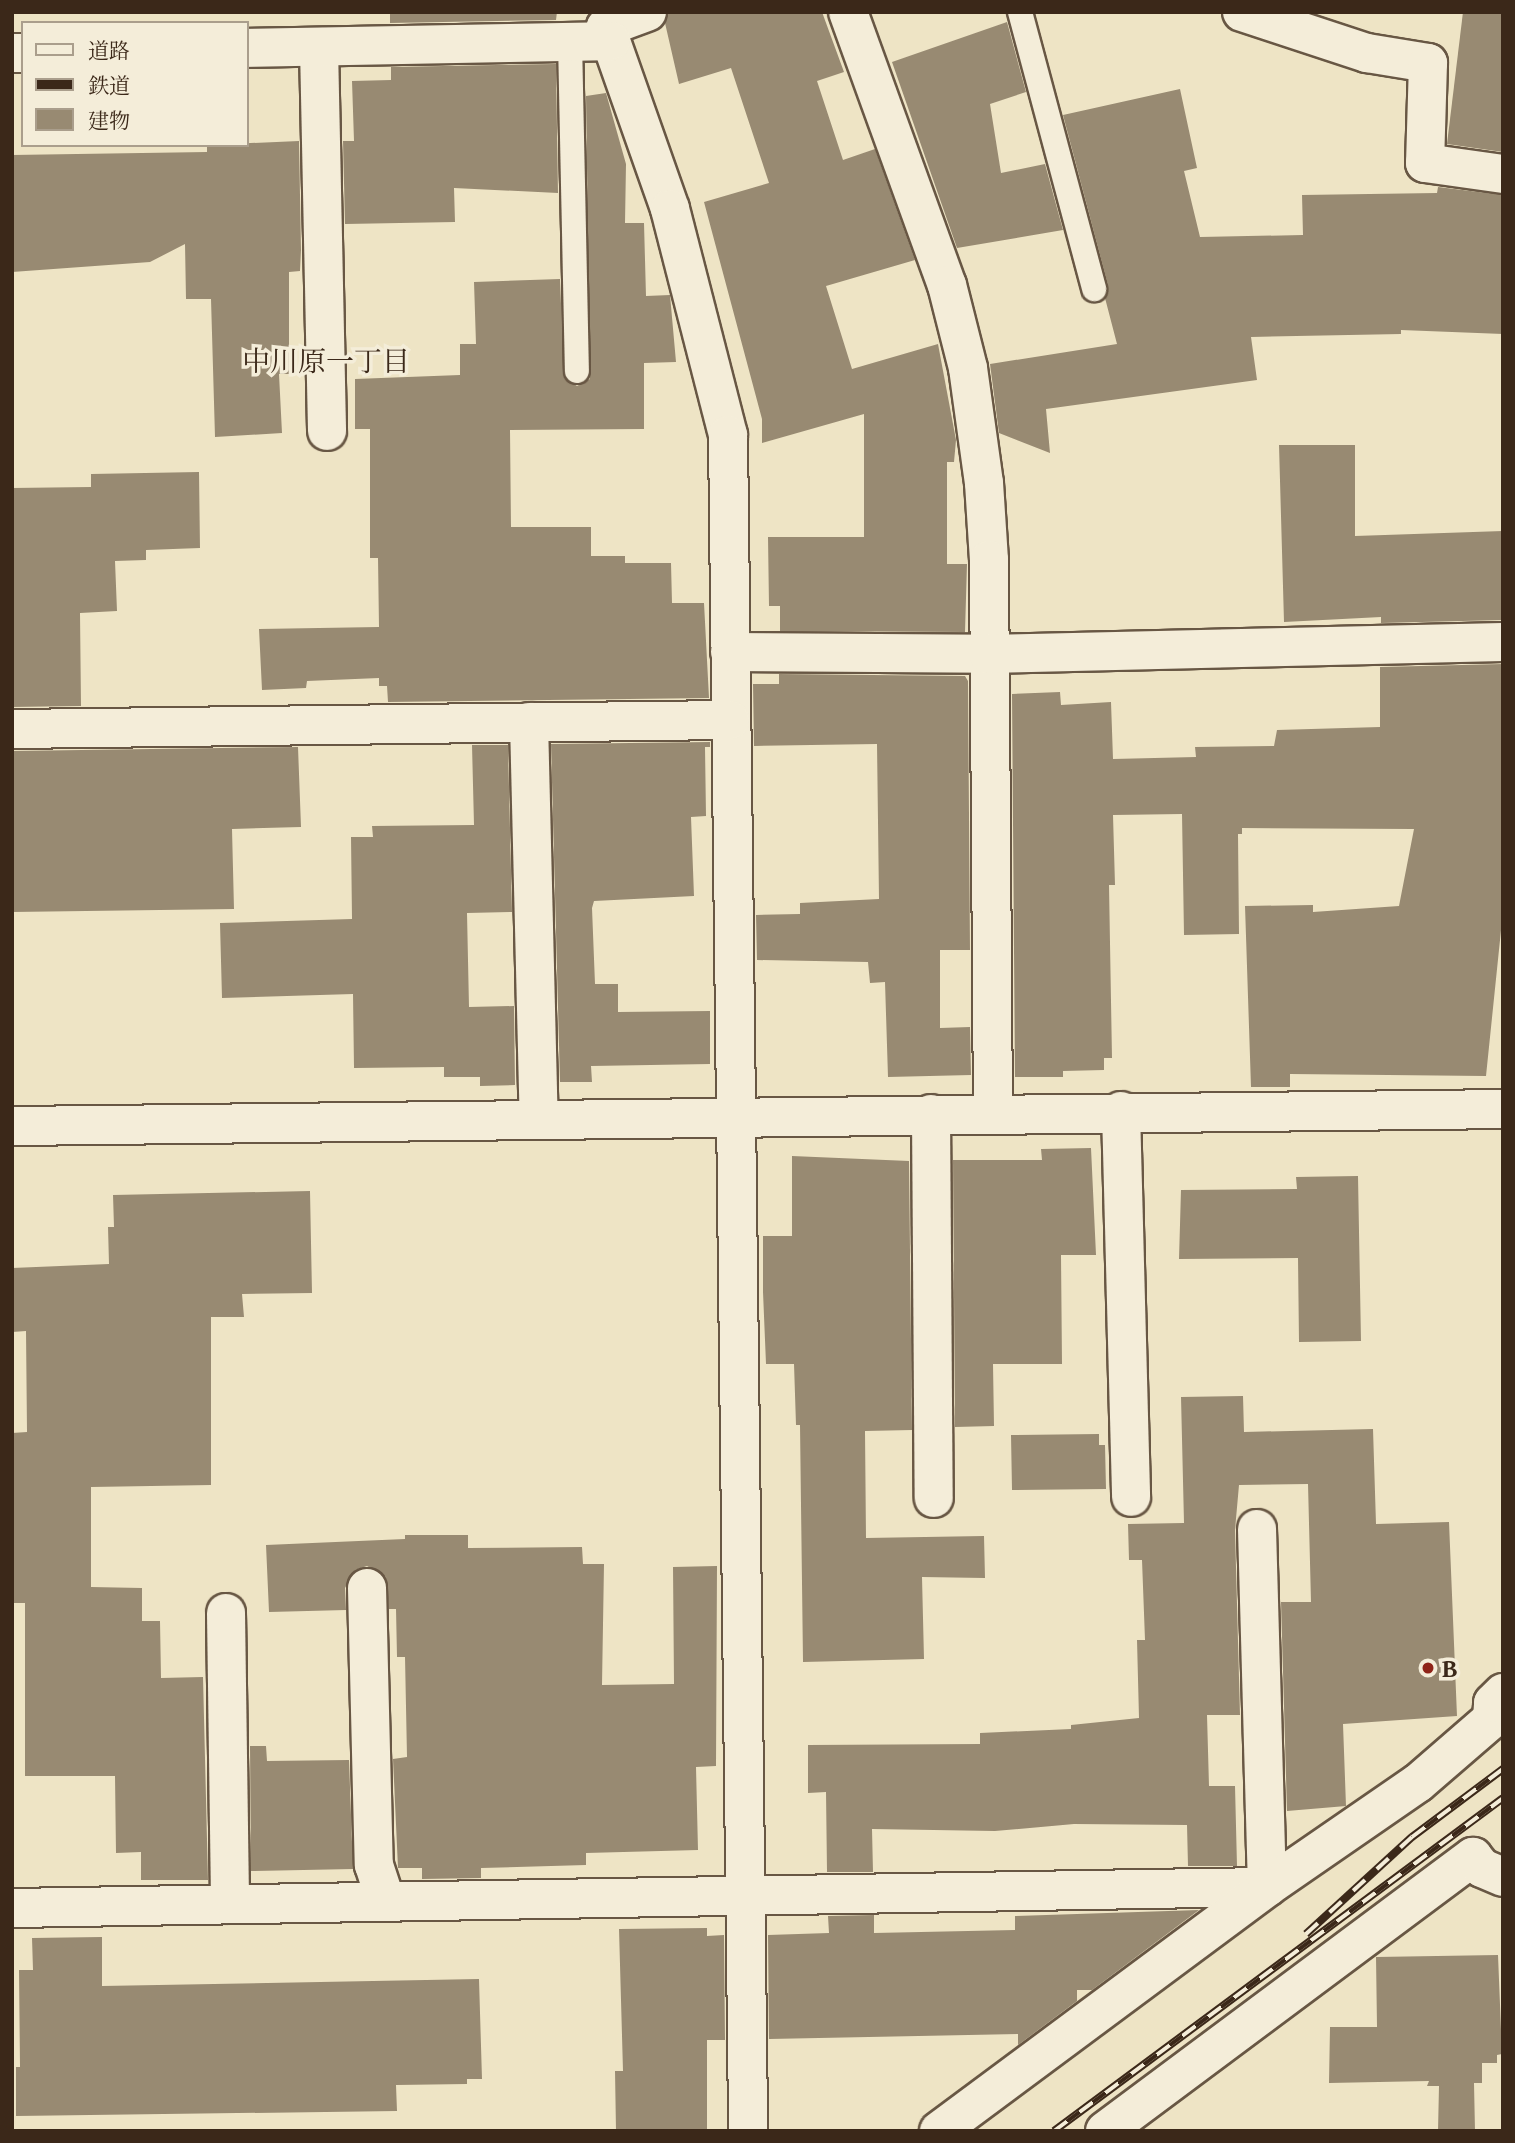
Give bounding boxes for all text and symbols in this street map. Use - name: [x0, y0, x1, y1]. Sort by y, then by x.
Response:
- legend: [21, 21, 248, 147]
- text: 道路: [88, 35, 130, 66]
- text: 鉄道: [88, 70, 130, 101]
- text: 建物: [88, 105, 130, 136]
- district label: 中川原一丁目: [242, 344, 410, 378]
- place label: B: [1442, 1652, 1458, 1684]
- marker: B: [1420, 1660, 1436, 1676]

